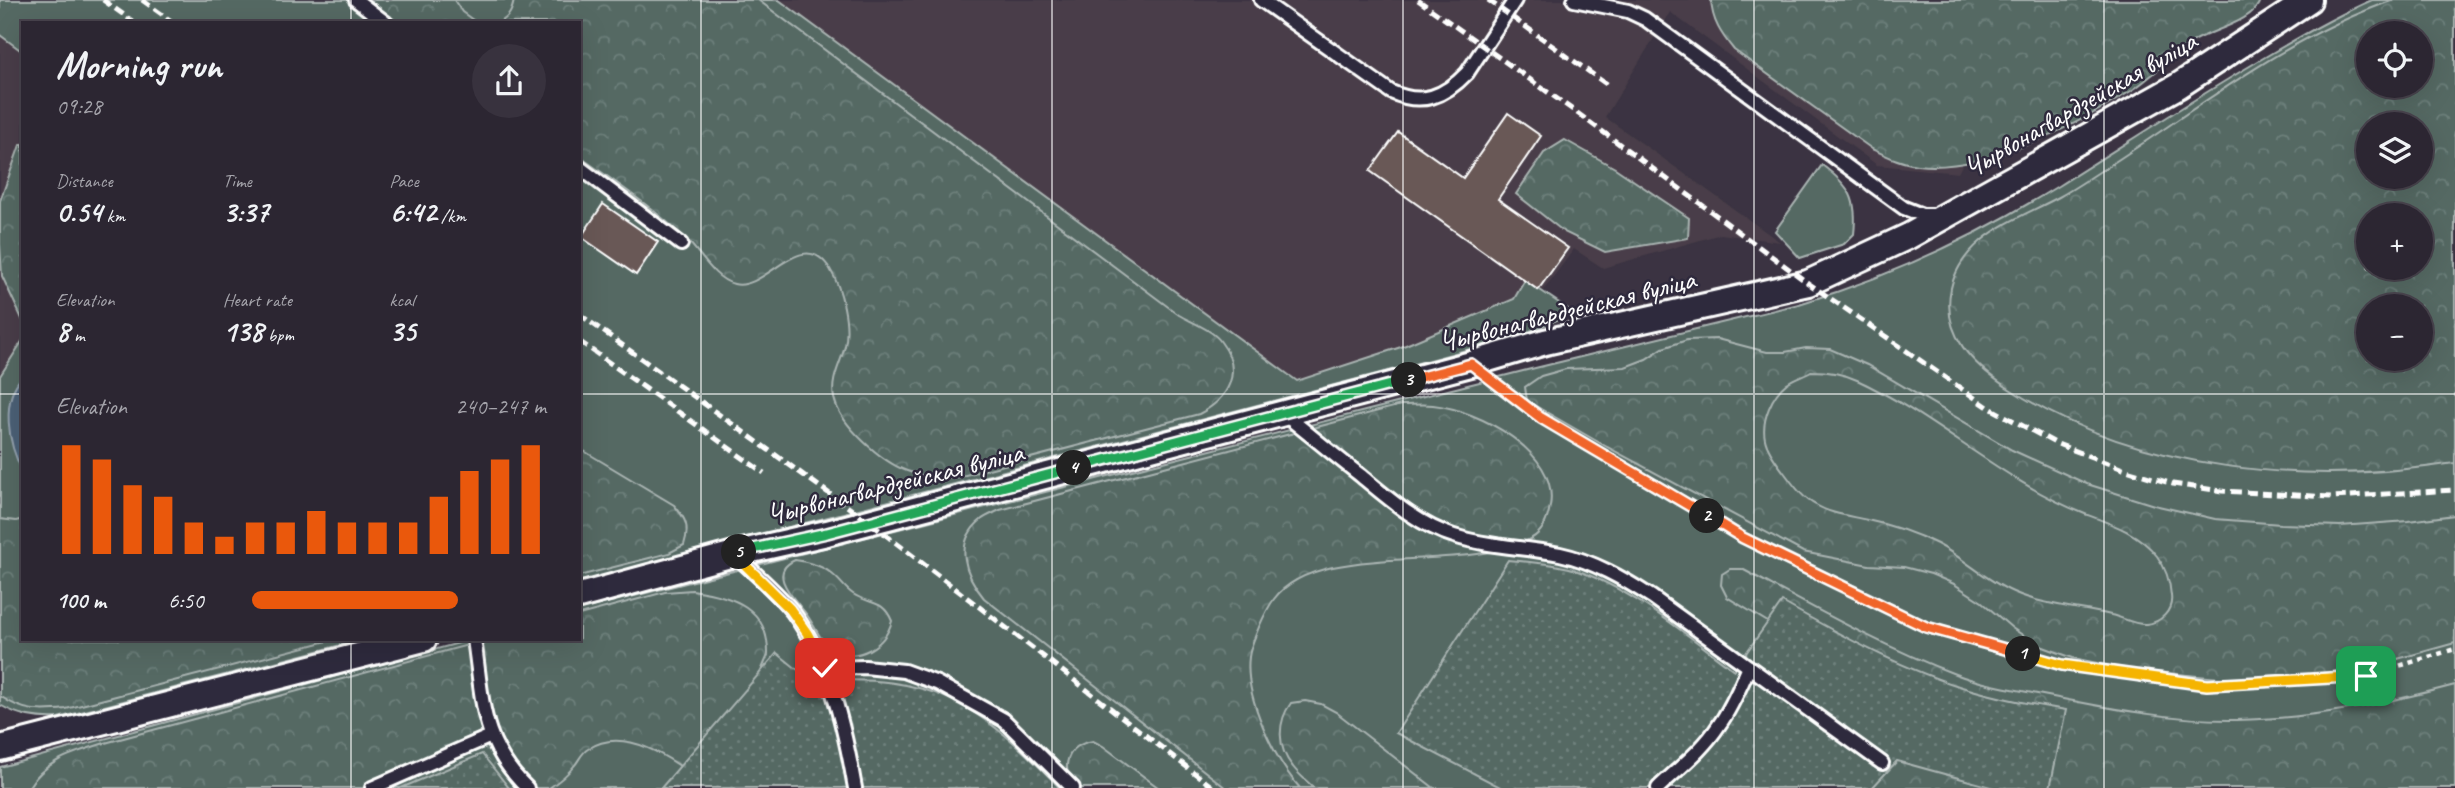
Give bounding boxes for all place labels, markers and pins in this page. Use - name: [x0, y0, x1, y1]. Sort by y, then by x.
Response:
- pin: 3: [1392, 362, 1426, 398]
- pin: 4: [1056, 450, 1092, 486]
- pin: 2: [1690, 498, 1724, 534]
- pin: 5: [722, 534, 756, 570]
- pin: 1: [2006, 636, 2040, 672]
- pin: [795, 638, 855, 698]
- pin: [2336, 646, 2396, 706]

